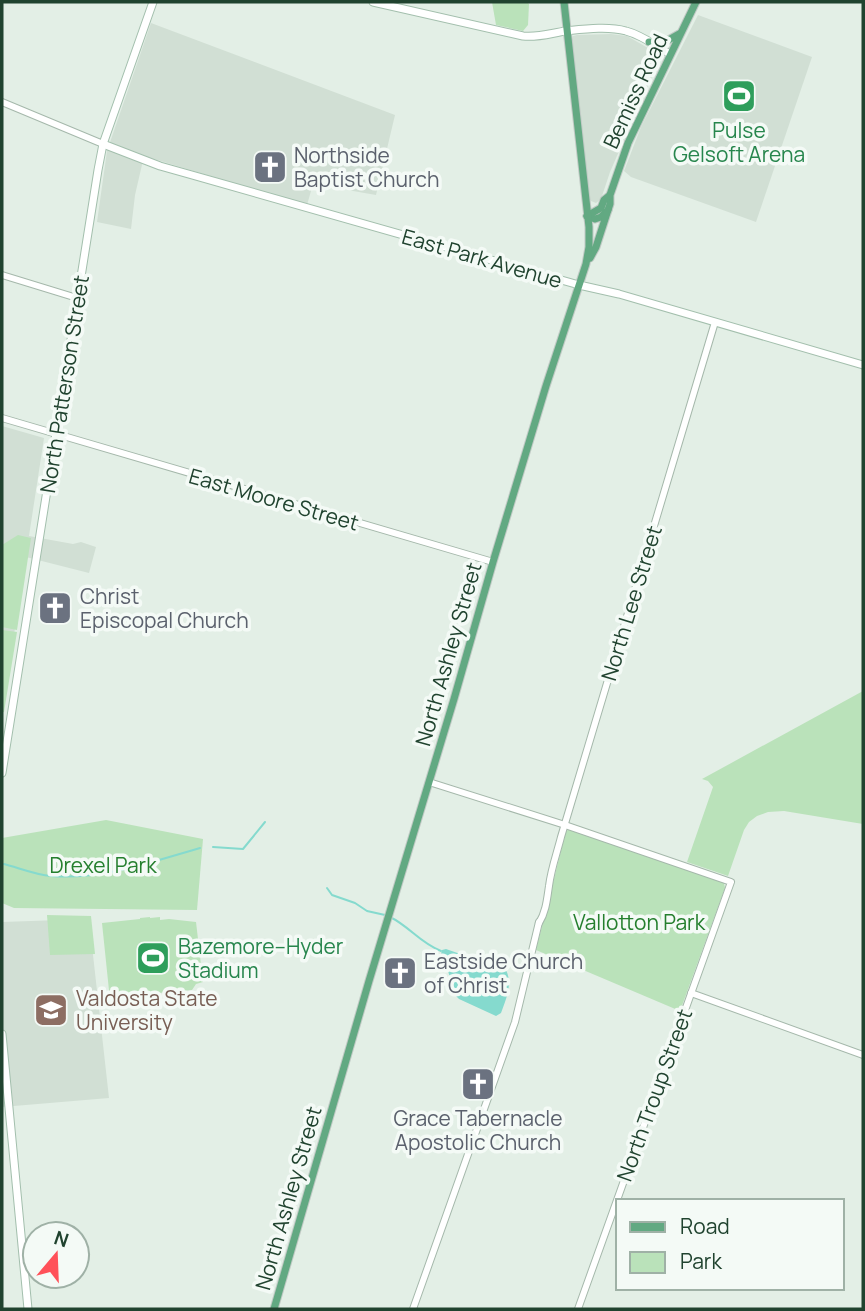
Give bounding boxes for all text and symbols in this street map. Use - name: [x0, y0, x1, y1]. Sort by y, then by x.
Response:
- street label: Bemiss Road: [596, 29, 674, 153]
- sports icon: Pulse Gelsoft Arena: [720, 77, 758, 115]
- place label: Pulse Gelsoft Arena: [673, 116, 805, 168]
- place label: Northside Baptist Church: [294, 141, 439, 193]
- church icon: Northside Baptist Church: [251, 148, 289, 186]
- street label: East Park Avenue: [399, 222, 565, 294]
- street label: North Patterson Street: [33, 273, 95, 495]
- street label: East Moore Street: [186, 461, 362, 537]
- street label: North Lee Street: [594, 522, 668, 684]
- street label: North Ashley Street: [408, 559, 488, 749]
- place label: Christ Episcopal Church: [80, 582, 249, 634]
- church icon: Christ Episcopal Church: [36, 589, 74, 627]
- park label: Drexel Park: [49, 851, 157, 879]
- park label: Vallotton Park: [573, 908, 706, 936]
- place label: Bazemore–Hyder Stadium: [178, 932, 344, 984]
- sports icon: Bazemore–Hyder Stadium: [134, 939, 172, 977]
- place label: Eastside Church of Christ: [424, 947, 583, 999]
- church icon: Eastside Church of Christ: [381, 954, 419, 992]
- place label: Valdosta State University: [76, 984, 218, 1036]
- school or university icon: Valdosta State University: [32, 991, 70, 1029]
- street label: North Troup Street: [610, 1005, 698, 1185]
- church icon: Grace Tabernacle Apostolic Church: [459, 1065, 497, 1103]
- street label: North Ashley Street: [248, 1103, 328, 1293]
- place label: Grace Tabernacle Apostolic Church: [393, 1104, 563, 1156]
- legend: [616, 1199, 844, 1290]
- text: Road: [680, 1212, 730, 1240]
- north arrow: [21, 1220, 91, 1290]
- text: N: [51, 1224, 72, 1253]
- text: Park: [680, 1247, 722, 1275]

